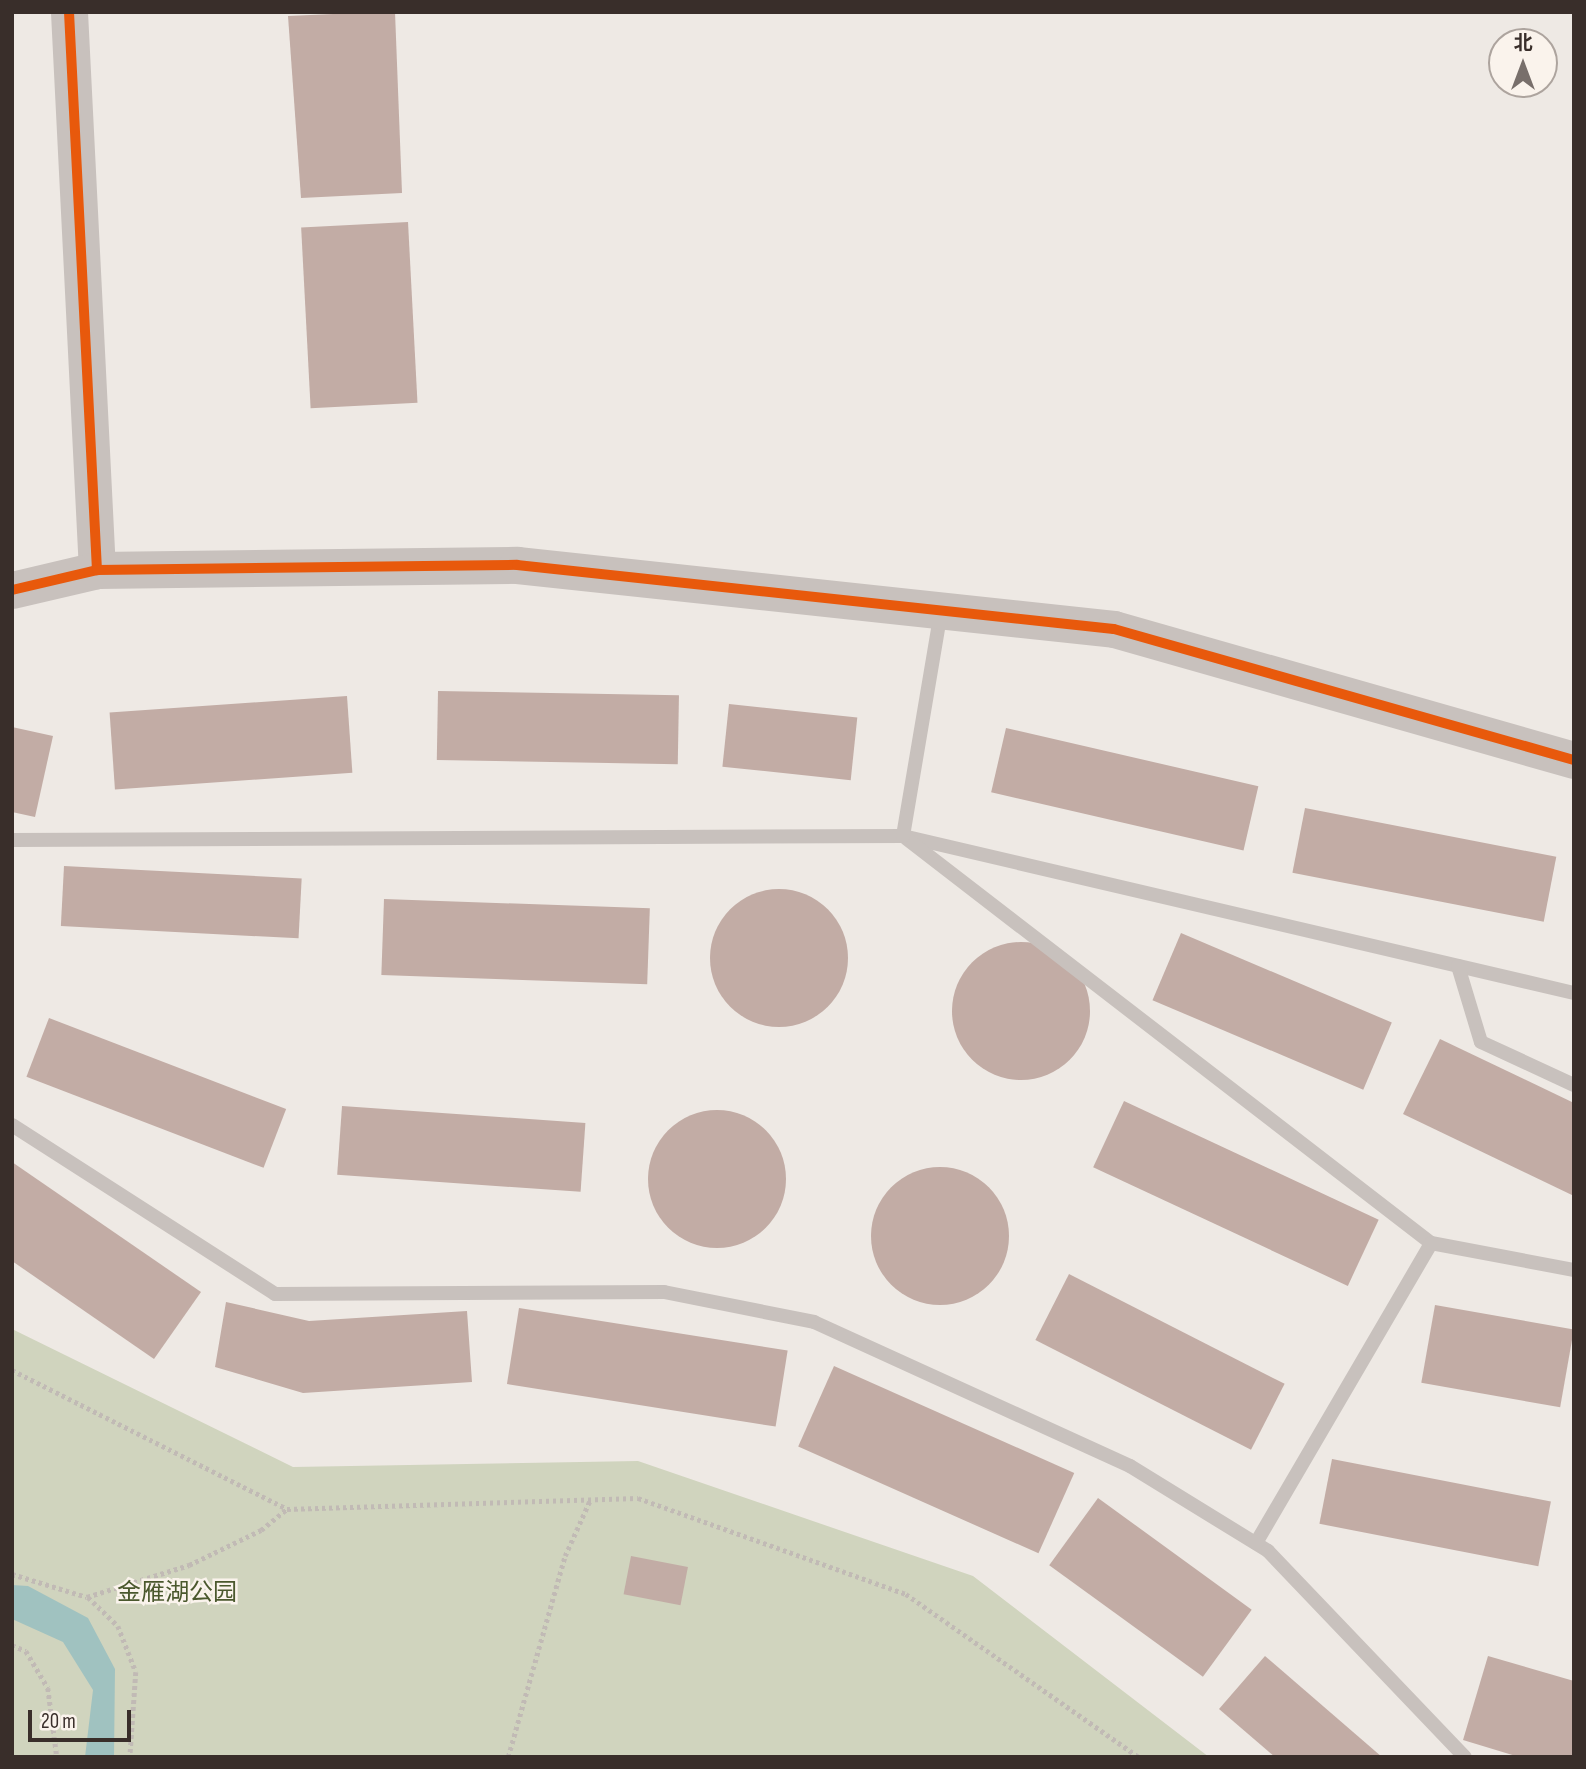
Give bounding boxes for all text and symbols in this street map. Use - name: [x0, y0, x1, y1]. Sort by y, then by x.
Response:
- north arrow: [1488, 28, 1558, 98]
- text: 北: [1513, 32, 1533, 55]
- park label: 金雁湖公园: [117, 1579, 237, 1607]
- scale bar: [32, 1696, 135, 1740]
- text: 20 m: [41, 1709, 76, 1734]

